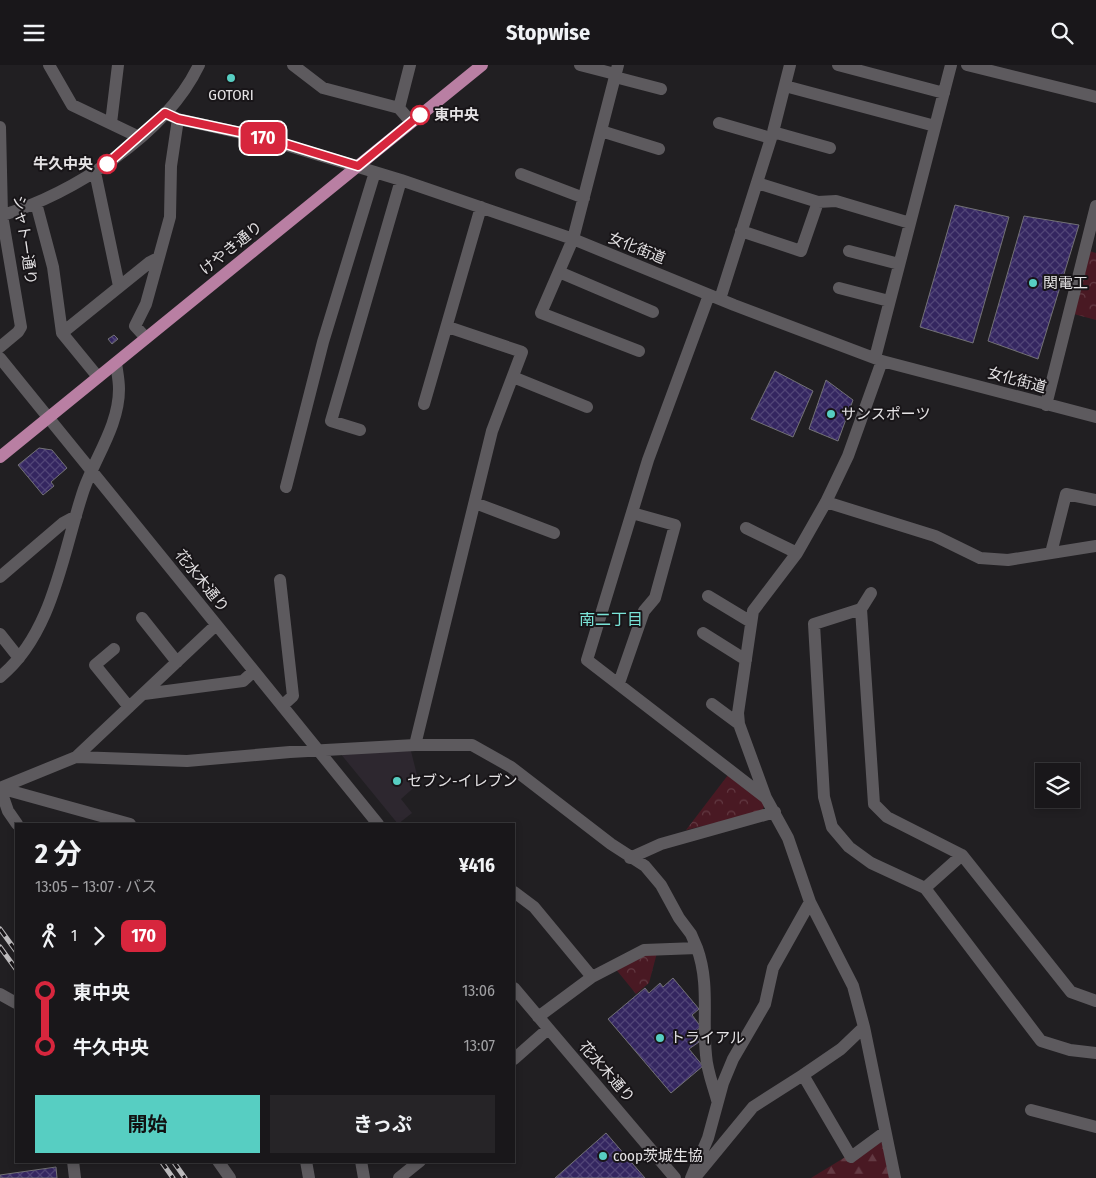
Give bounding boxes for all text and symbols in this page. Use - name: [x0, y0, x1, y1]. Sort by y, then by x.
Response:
- icon: menu: [20, 19, 48, 47]
- text: Stopwise: [506, 19, 590, 46]
- icon: search: [1048, 19, 1076, 47]
- marker: GOTORI: [225, 72, 237, 84]
- place label: GOTORI: [208, 86, 254, 104]
- marker: 東中央: [410, 105, 430, 125]
- place label: 東中央: [434, 106, 479, 124]
- line badge: 170: [234, 122, 292, 154]
- text: 170: [251, 127, 275, 149]
- marker: 牛久中央: [97, 154, 117, 174]
- place label: 牛久中央: [33, 155, 93, 173]
- street label: シャトー通り: [10, 194, 40, 286]
- street label: けやき通り: [196, 217, 266, 279]
- street label: 女化街道: [606, 228, 668, 268]
- place label: 関電工: [1043, 274, 1088, 292]
- marker: 関電工: [1027, 277, 1039, 289]
- street label: 女化街道: [986, 364, 1048, 396]
- place label: サンスポーツ: [841, 405, 930, 423]
- marker: サンスポーツ: [825, 408, 837, 420]
- street label: 花水木通り: [171, 546, 233, 616]
- district label: 南二丁目: [579, 610, 643, 629]
- map controls: [1035, 763, 1080, 808]
- button: layers: [1035, 763, 1080, 808]
- place label: セブン-イレブン: [407, 772, 518, 790]
- marker: セブン-イレブン: [391, 775, 403, 787]
- text: 2 分: [35, 837, 82, 870]
- text: ¥416: [459, 854, 495, 877]
- text: 13:05 – 13:07 · バス: [35, 877, 157, 896]
- icon: walk: [35, 922, 63, 950]
- icon: forward: [85, 922, 113, 950]
- text: 170: [131, 925, 156, 947]
- text: 1: [71, 926, 77, 945]
- text: 東中央: [73, 981, 130, 1004]
- text: 13:06: [462, 981, 495, 1000]
- place label: トライアル: [670, 1029, 745, 1047]
- marker: トライアル: [654, 1032, 666, 1044]
- text: 牛久中央: [73, 1036, 149, 1059]
- text: 13:07: [464, 1036, 495, 1055]
- street label: 花水木通り: [576, 1038, 638, 1106]
- button: 開始: [35, 1095, 260, 1153]
- button: きっぷ: [270, 1095, 495, 1153]
- place label: coop茨城生協: [613, 1147, 703, 1165]
- marker: coop茨城生協: [597, 1150, 609, 1162]

